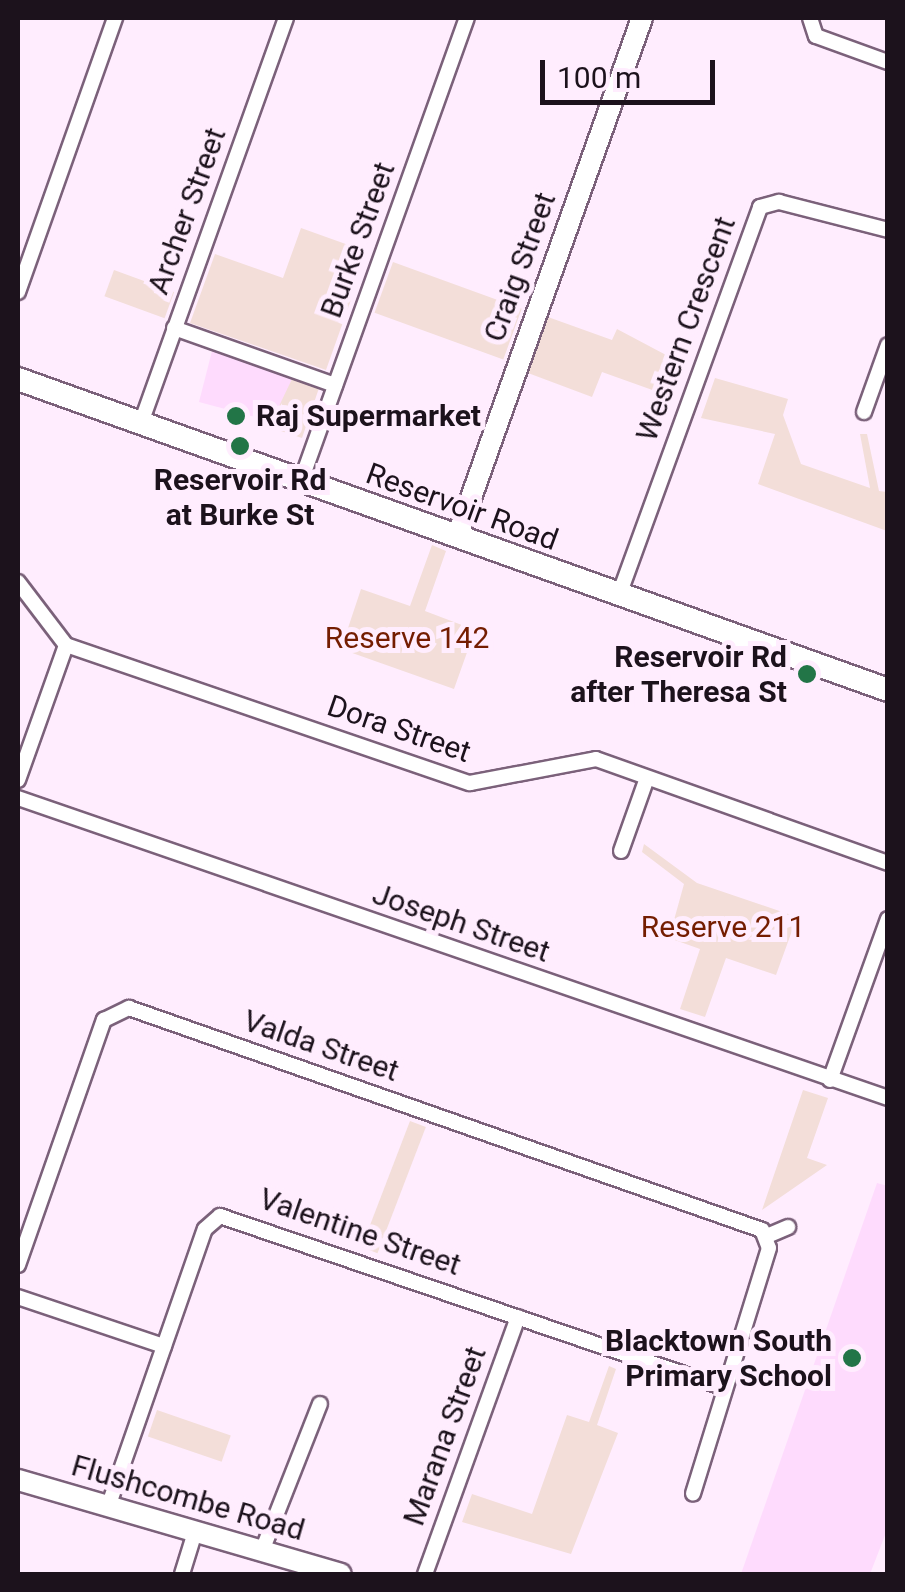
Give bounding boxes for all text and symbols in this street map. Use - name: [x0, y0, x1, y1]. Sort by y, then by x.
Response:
- scale bar: [545, 40, 720, 102]
- text: 100 m: [557, 60, 641, 95]
- street label: Archer Street: [140, 123, 234, 299]
- street label: Burke Street: [313, 157, 403, 323]
- street label: Craig Street: [476, 187, 564, 347]
- street label: Western Crescent: [629, 212, 743, 446]
- place label: Raj Supermarket: [256, 398, 481, 434]
- marker: Raj Supermarket: [225, 405, 247, 427]
- marker: Reservoir Rd at Burke St: [229, 435, 251, 457]
- street label: Reservoir Road: [361, 456, 563, 558]
- place label: Reservoir Rd at Burke St: [154, 462, 326, 532]
- park label: Reserve 142: [325, 620, 489, 656]
- place label: Reservoir Rd after Theresa St: [569, 639, 787, 710]
- marker: Reservoir Rd after Theresa St: [796, 663, 818, 685]
- street label: Dora Street: [323, 688, 475, 770]
- street label: Joseph Street: [368, 876, 554, 970]
- park label: Reserve 211: [641, 909, 805, 945]
- street label: Valda Street: [239, 1003, 403, 1089]
- street label: Valentine Street: [255, 1181, 465, 1283]
- place label: Blacktown South Primary School: [605, 1323, 832, 1394]
- street label: Marana Street: [396, 1342, 494, 1530]
- marker: Blacktown South Primary School: [841, 1347, 863, 1369]
- street label: Flushcombe Road: [67, 1448, 309, 1548]

